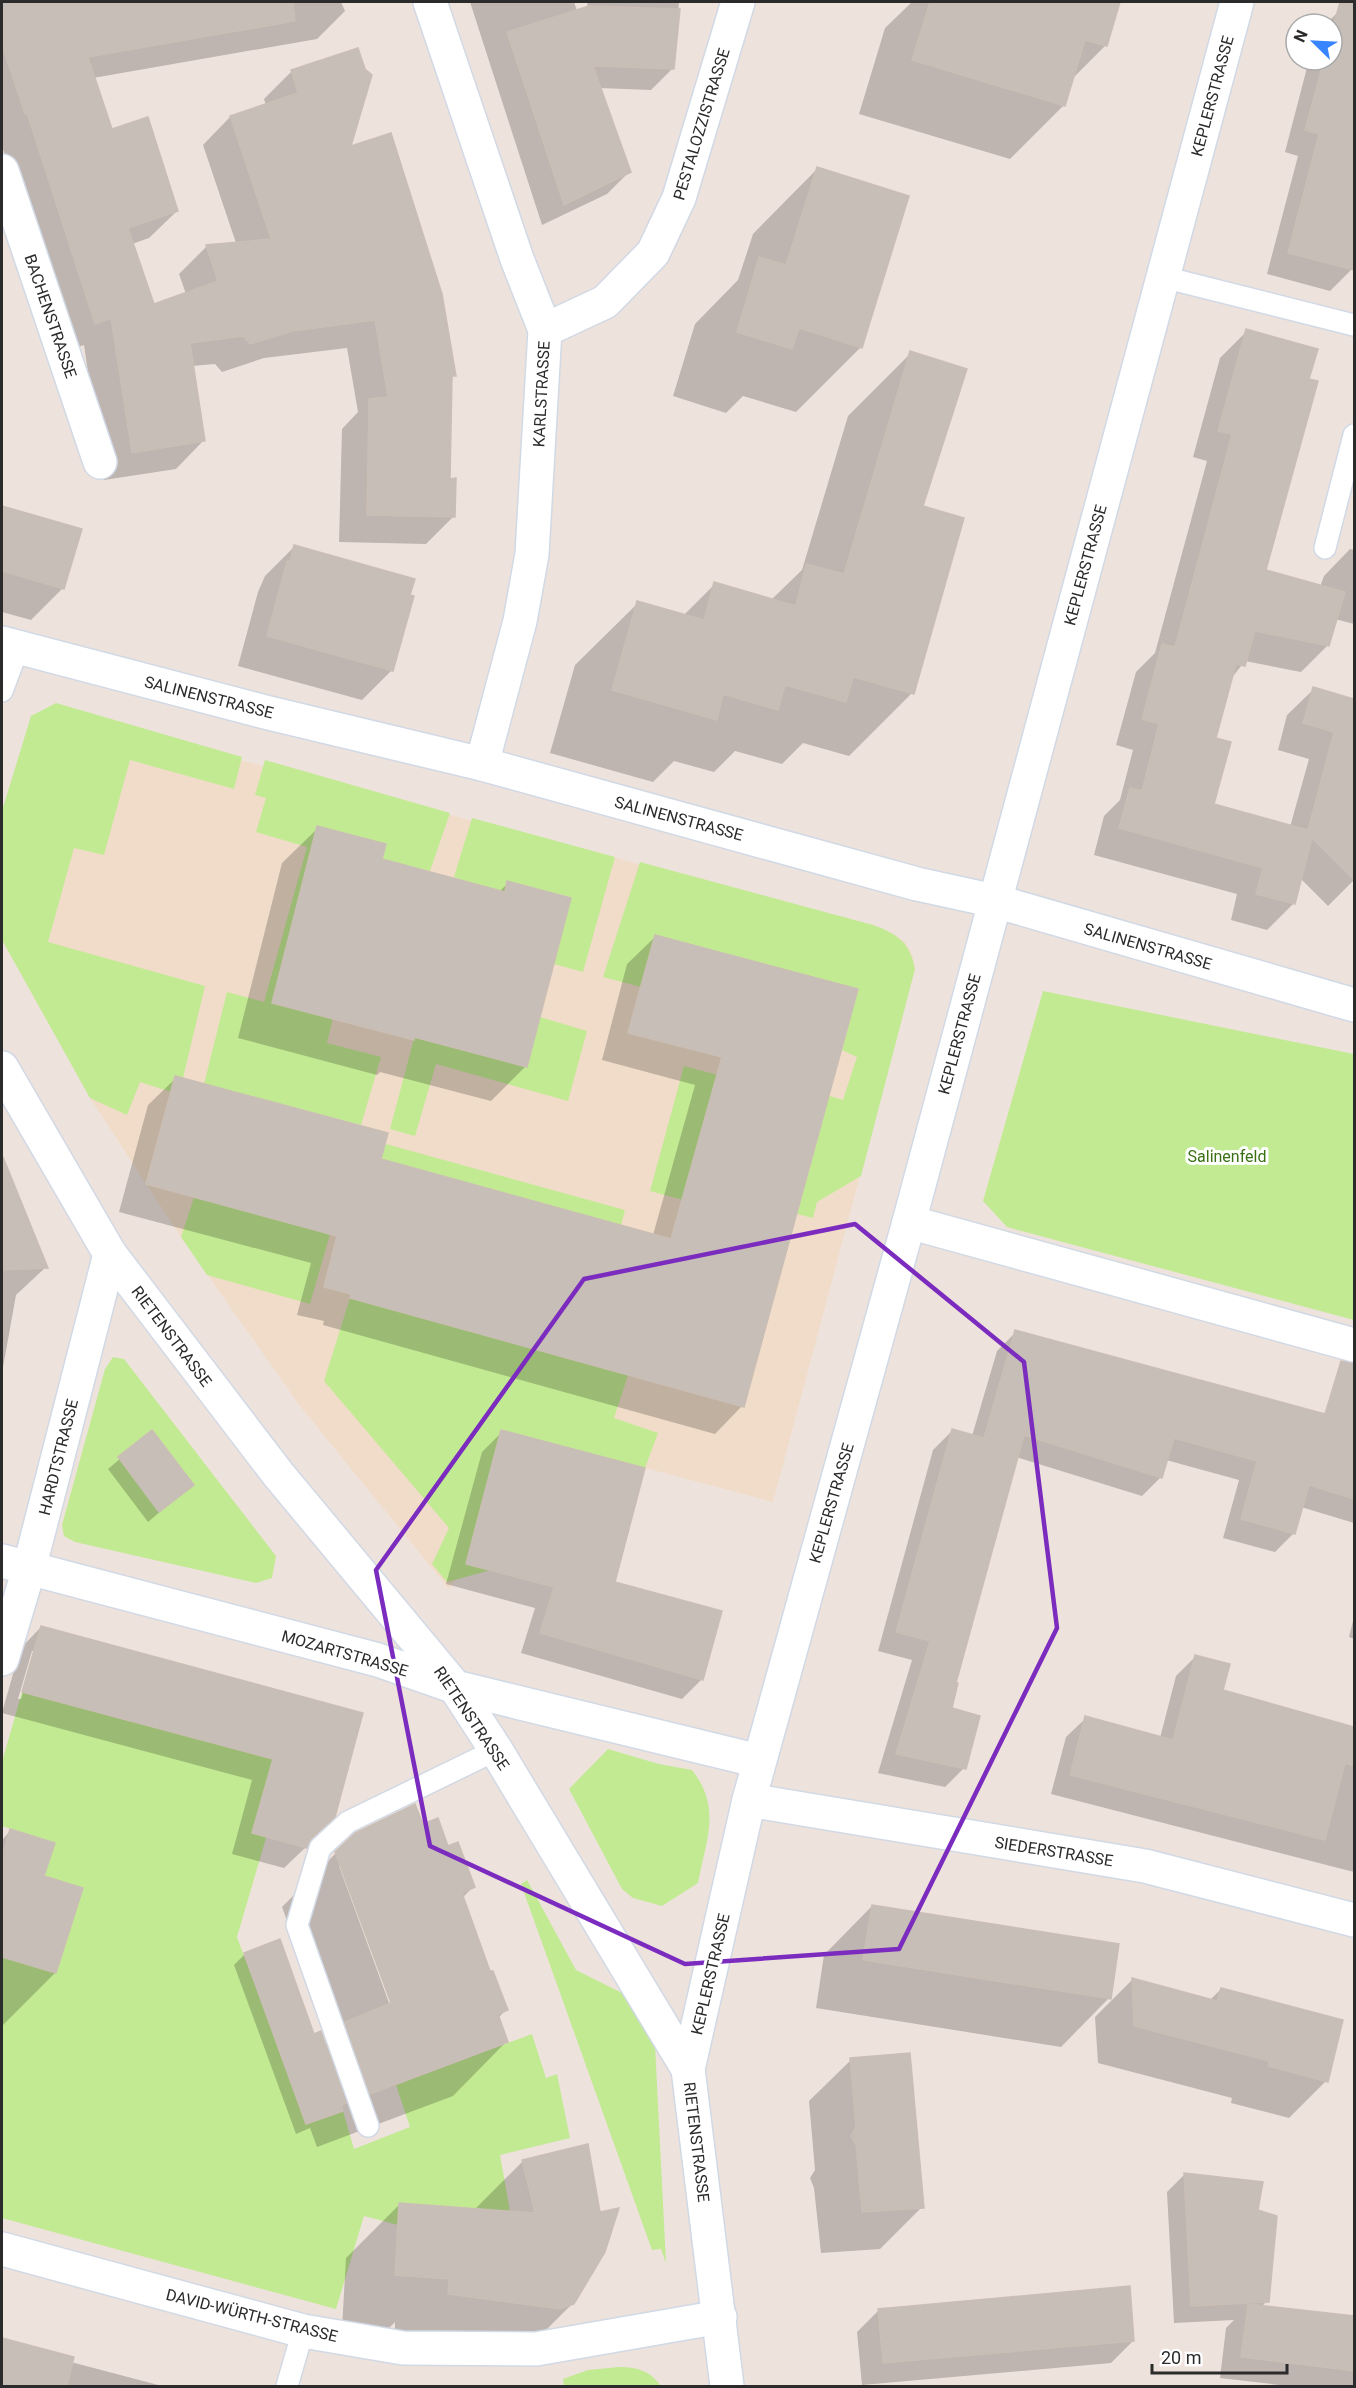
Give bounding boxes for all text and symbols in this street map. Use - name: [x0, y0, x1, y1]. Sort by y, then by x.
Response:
- north arrow: [1284, 12, 1344, 72]
- text: N: [1290, 27, 1312, 45]
- street label: KEPLERSTRASSE: [1187, 34, 1238, 159]
- street label: PESTALOZZISTRASSE: [669, 46, 734, 202]
- street label: BACHENSTRASSE: [20, 252, 81, 381]
- street label: KARLSTRASSE: [529, 340, 554, 448]
- street label: KEPLERSTRASSE: [1060, 503, 1111, 628]
- street label: SALINENSTRASSE: [142, 672, 275, 723]
- street label: SALINENSTRASSE: [613, 792, 745, 845]
- street label: SALINENSTRASSE: [1082, 919, 1214, 974]
- street label: KEPLERSTRASSE: [934, 972, 985, 1097]
- park label: Salinenfeld: [1188, 1147, 1266, 1166]
- street label: RIETENSTRASSE: [128, 1282, 216, 1390]
- street label: HARDTSTRASSE: [35, 1397, 82, 1517]
- street label: KEPLERSTRASSE: [805, 1441, 858, 1565]
- street label: MOZARTSTRASSE: [279, 1626, 410, 1681]
- street label: RIETENSTRASSE: [430, 1663, 513, 1774]
- street label: SIEDERSTRASSE: [993, 1833, 1115, 1870]
- street label: KEPLERSTRASSE: [687, 1911, 734, 2037]
- street label: RIETENSTRASSE: [680, 2081, 713, 2203]
- street label: DAVID-WÜRTH-STRASSE: [164, 2285, 340, 2346]
- scale bar: [1152, 2337, 1287, 2375]
- text: 20 m: [1161, 2347, 1201, 2368]

